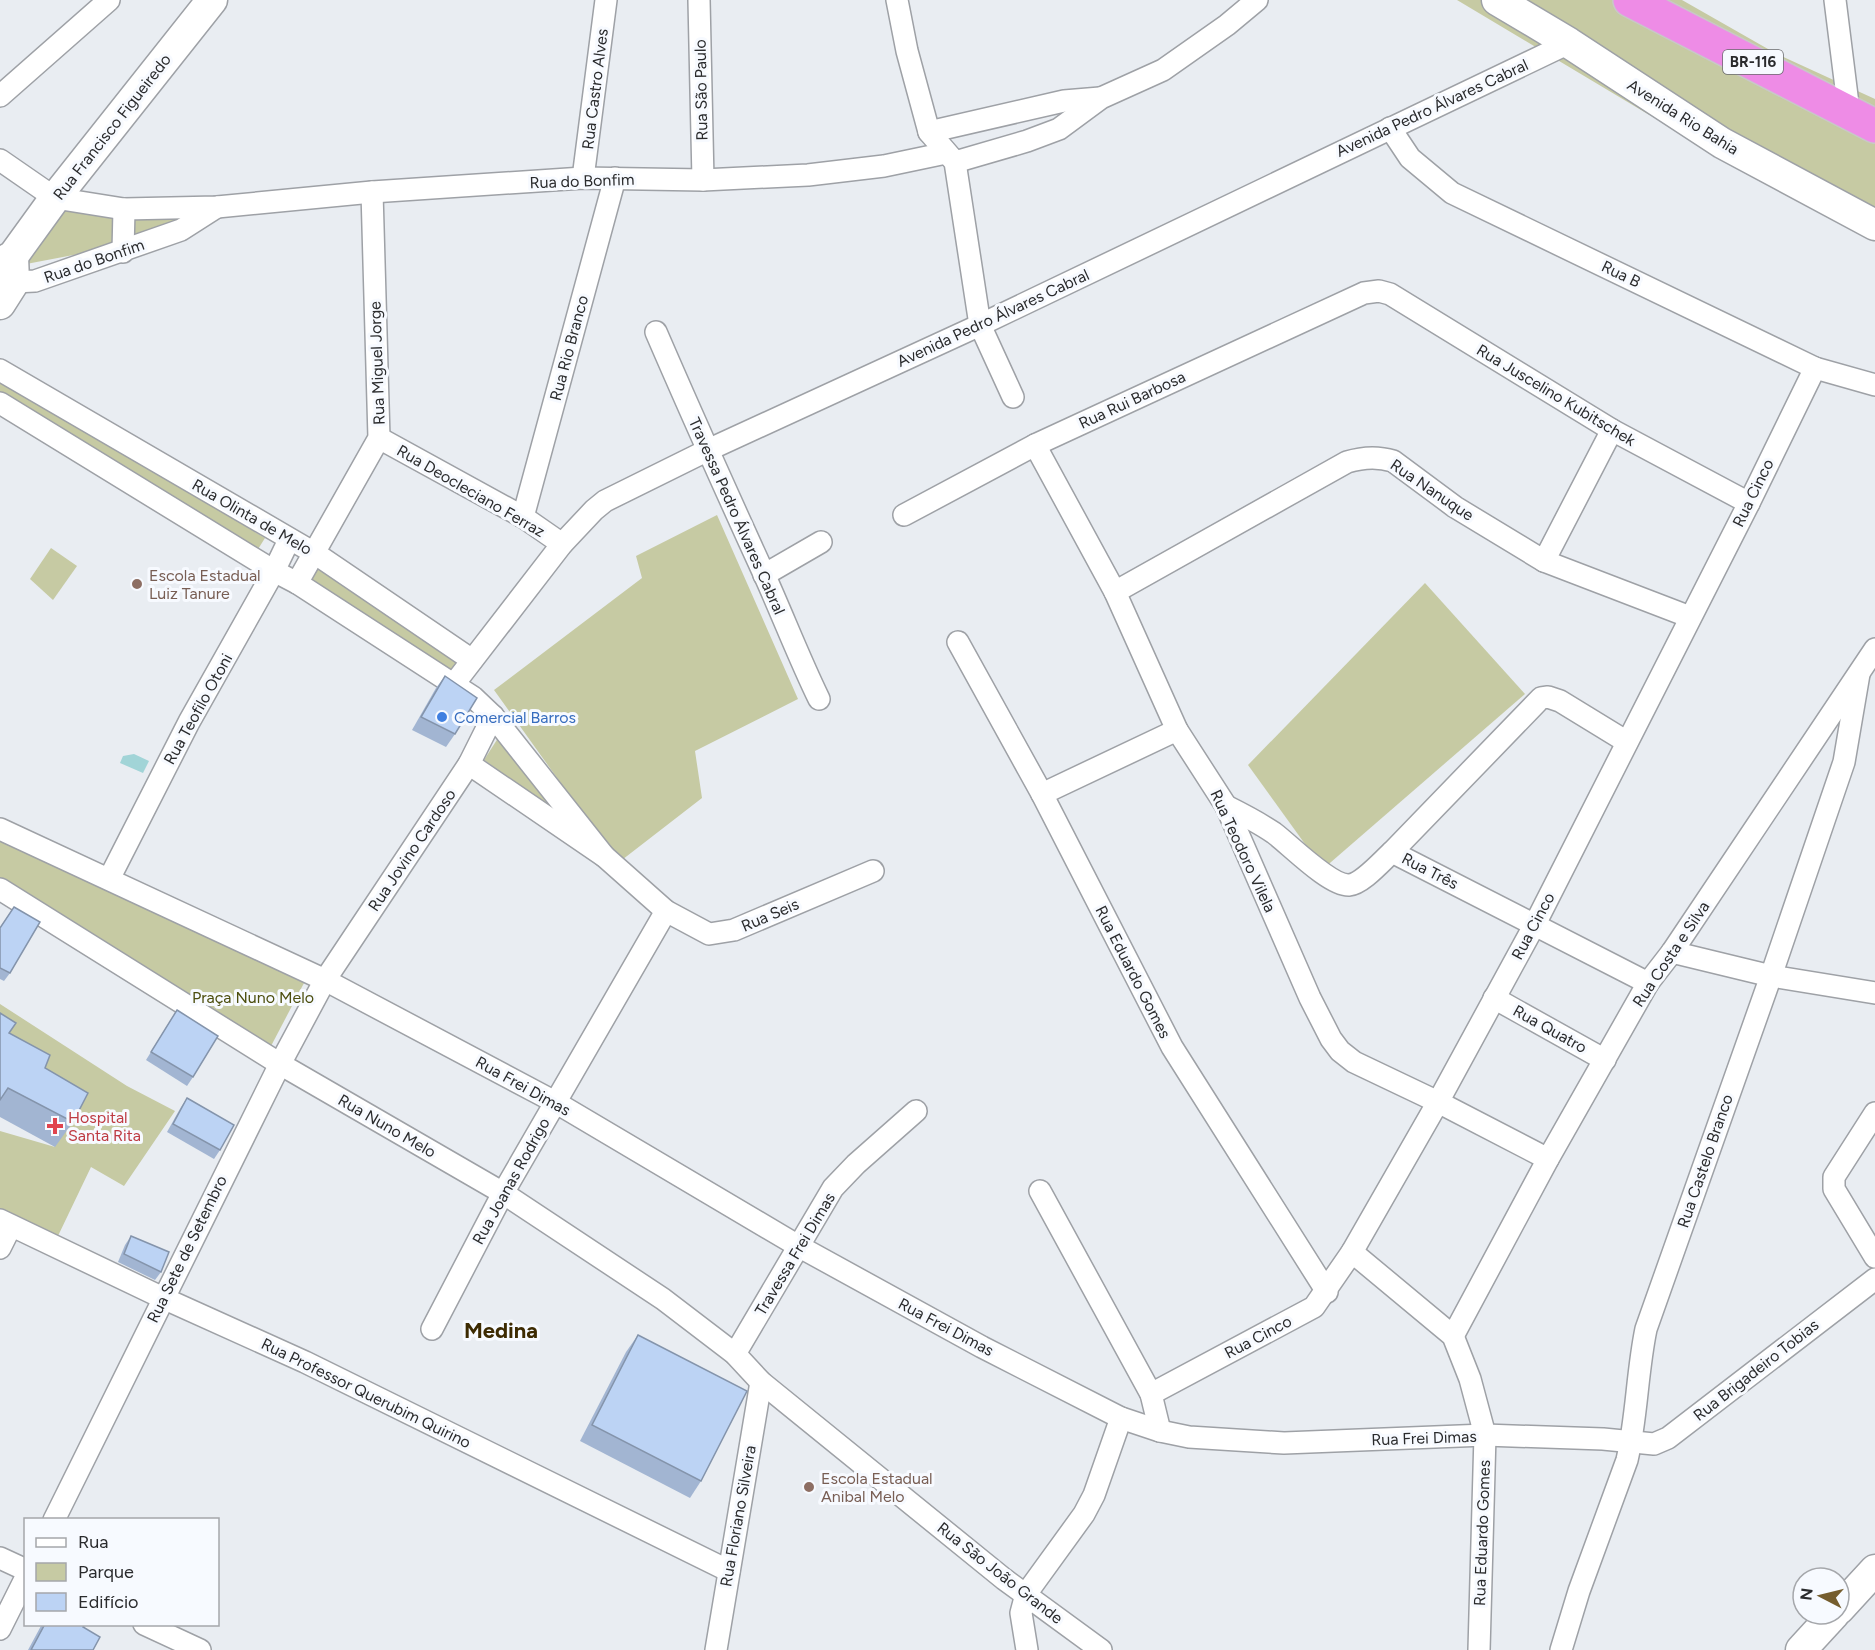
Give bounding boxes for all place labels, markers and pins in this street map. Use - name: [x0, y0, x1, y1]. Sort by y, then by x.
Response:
- place label: Escola Estadual Luiz Tanure: [149, 566, 261, 603]
- marker: Escola Estadual Luiz Tanure: [130, 577, 144, 591]
- place label: Comercial Barros: [454, 708, 576, 727]
- marker: Comercial Barros: [435, 710, 449, 724]
- place label: Hospital Santa Rita: [68, 1108, 141, 1145]
- marker: Hospital Santa Rita: [46, 1117, 64, 1135]
- place label: Escola Estadual Anibal Melo: [821, 1469, 933, 1506]
- marker: Escola Estadual Anibal Melo: [802, 1480, 816, 1494]

